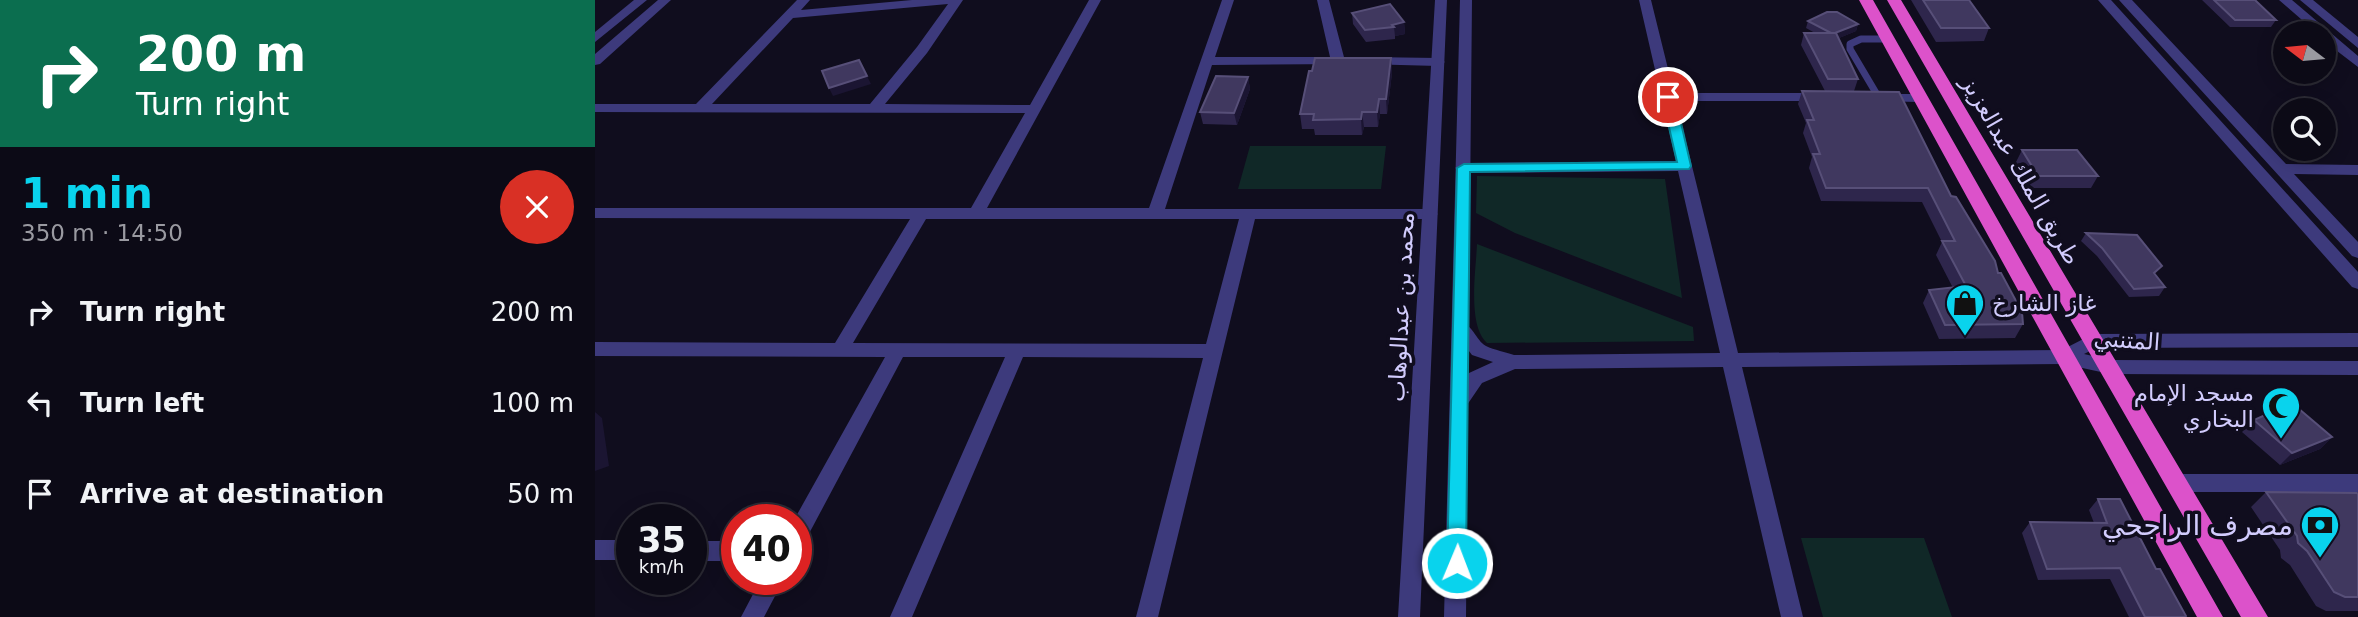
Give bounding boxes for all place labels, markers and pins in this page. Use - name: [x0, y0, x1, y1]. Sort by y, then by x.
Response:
- pin: [1638, 67, 1698, 127]
- shop icon: غاز الشارخ: [1944, 282, 1986, 337]
- place label: غاز الشارخ: [1992, 290, 2096, 317]
- place label: مسجد الإمام البخاري: [2134, 380, 2254, 433]
- mosque icon: مسجد الإمام البخاري: [2260, 385, 2302, 440]
- bank icon: مصرف الراجحي: [2299, 504, 2341, 559]
- place label: مصرف الراجحي: [2102, 509, 2293, 542]

